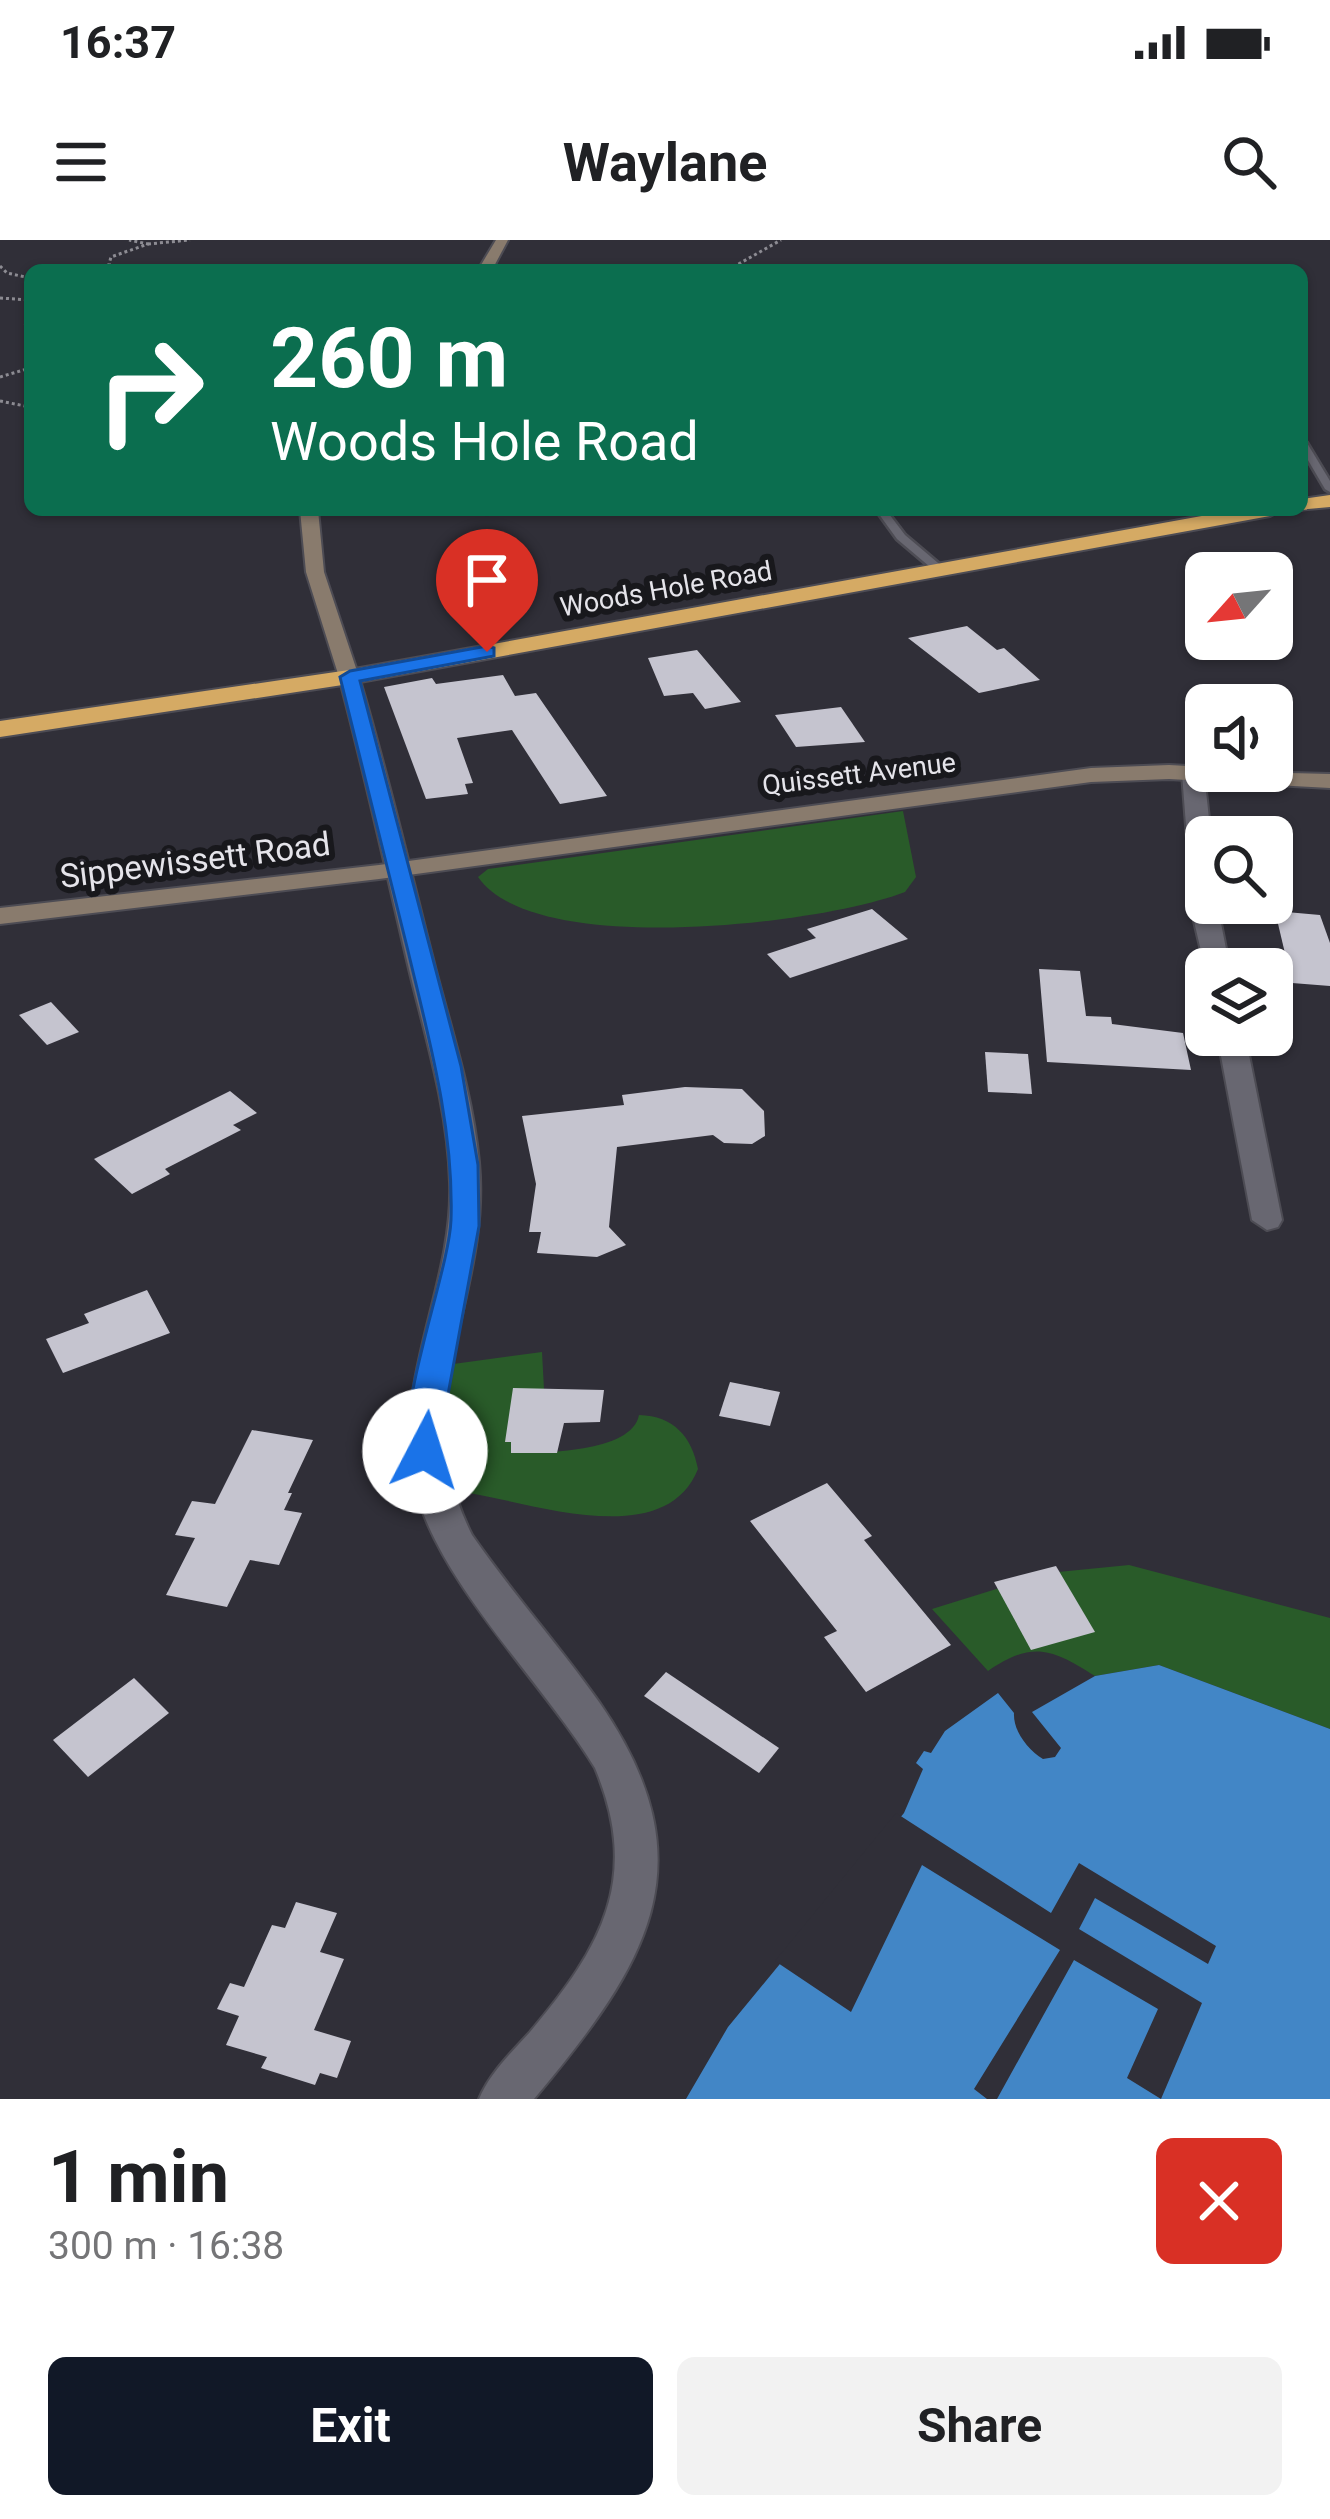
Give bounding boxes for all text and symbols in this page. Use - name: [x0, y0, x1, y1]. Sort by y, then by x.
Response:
- text: 16:37: [60, 16, 176, 69]
- icon: menu: [48, 129, 114, 195]
- icon: search: [1216, 129, 1282, 195]
- text: Waylane: [563, 131, 767, 194]
- text: 260 m: [270, 309, 508, 408]
- icon: right: [72, 312, 228, 468]
- text: Woods Hole Road: [270, 410, 699, 473]
- pin: [436, 529, 538, 652]
- icon: arrive: [454, 547, 520, 613]
- north arrow: [1185, 552, 1293, 660]
- map controls: [1185, 552, 1293, 1056]
- street label: Woods Hole Road: [558, 555, 774, 623]
- button: sound: [1185, 684, 1293, 792]
- street label: Quissett Avenue: [760, 746, 958, 802]
- button: search: [1185, 816, 1293, 924]
- street label: Sippewissett Road: [58, 824, 332, 896]
- button: layers: [1185, 948, 1293, 1056]
- position arrow: [362, 1388, 488, 1514]
- text: 1 min: [48, 2135, 229, 2220]
- button: close: [1156, 2138, 1282, 2264]
- text: 300 m · 16:38: [48, 2223, 284, 2269]
- button: Exit: [48, 2357, 653, 2495]
- button: Share: [677, 2357, 1282, 2495]

